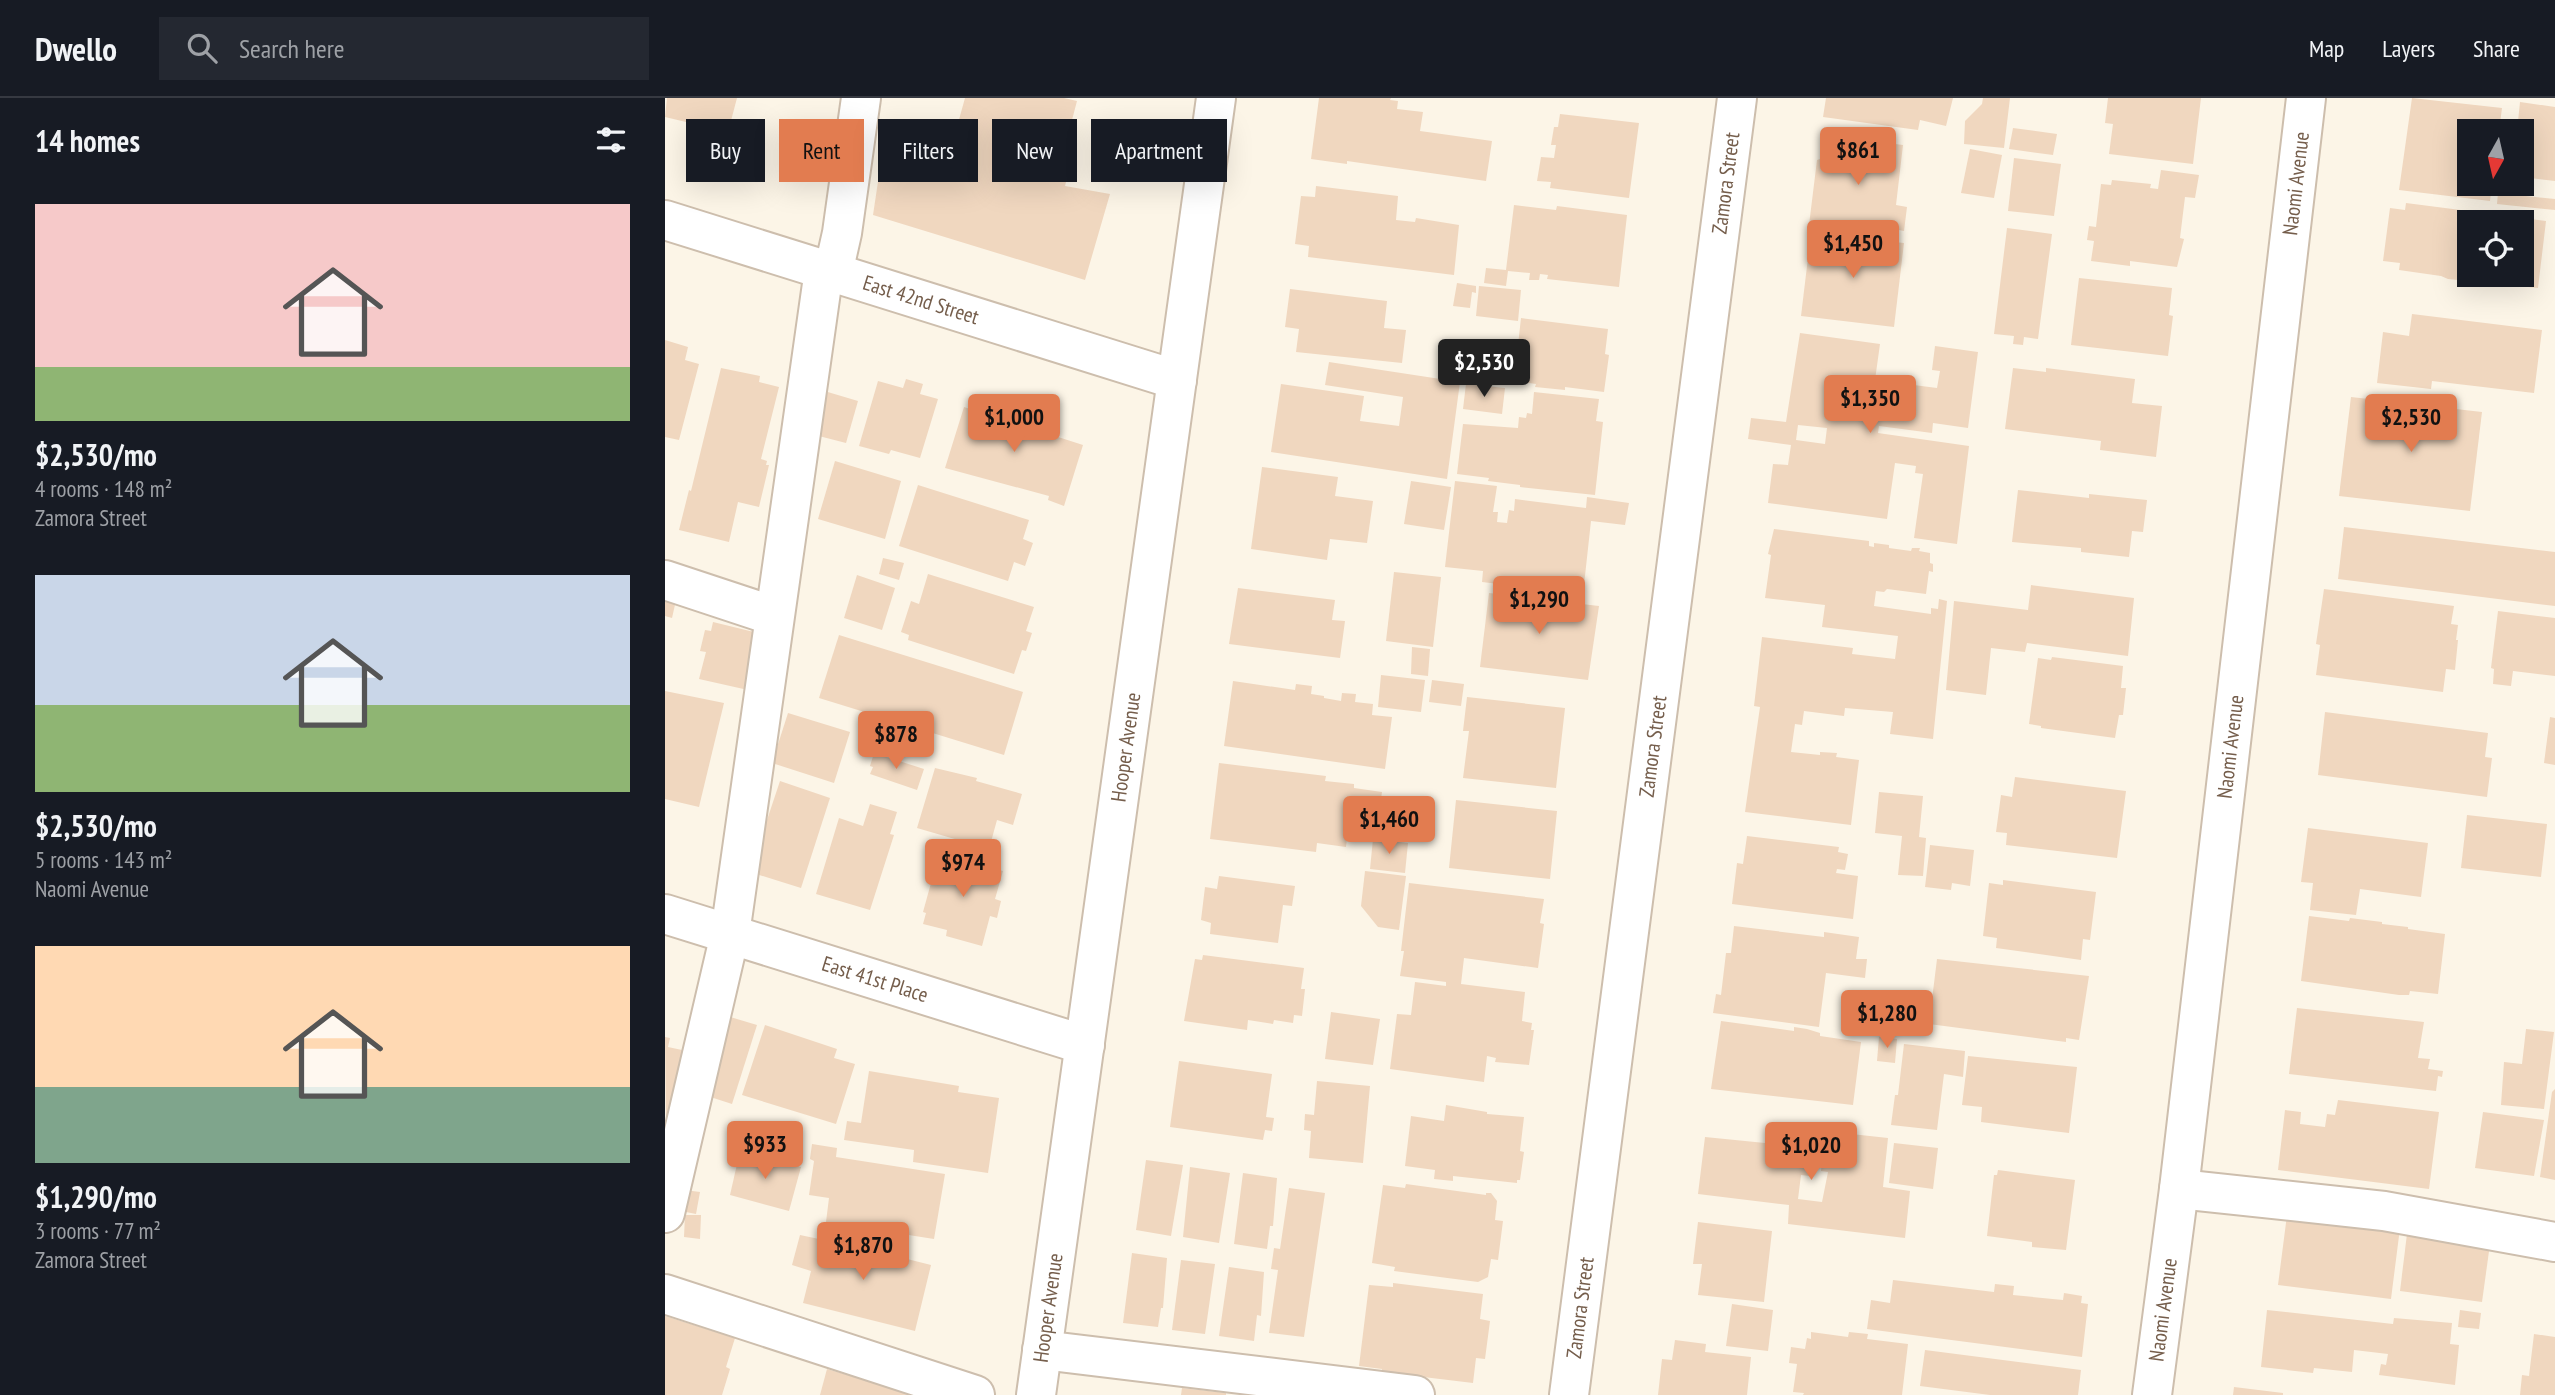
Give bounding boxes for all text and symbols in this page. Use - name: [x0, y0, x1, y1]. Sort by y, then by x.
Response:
- search box: [159, 17, 649, 80]
- text: Dwello: [35, 27, 117, 70]
- icon: search: [183, 29, 221, 67]
- text: Search here: [239, 32, 345, 65]
- text: Map: [2309, 33, 2344, 64]
- text: Layers: [2382, 33, 2435, 64]
- text: Share: [2473, 33, 2520, 64]
- chip: Buy: [686, 119, 765, 182]
- chip: Rent: [779, 119, 864, 182]
- chip: Filters: [878, 119, 978, 182]
- chip: New: [992, 119, 1077, 182]
- chip: Apartment: [1091, 119, 1227, 182]
- north arrow: [2457, 119, 2534, 196]
- map controls: [2457, 119, 2534, 287]
- text: 14 homes: [35, 121, 140, 160]
- icon: filters: [592, 121, 630, 159]
- pin: $861: [1817, 127, 1899, 187]
- street label: Zamora Street: [1706, 130, 1745, 235]
- street label: Naomi Avenue: [2276, 130, 2315, 237]
- text: $861: [1836, 135, 1880, 164]
- button: locate: [2457, 210, 2534, 287]
- pin: $1,450: [1796, 220, 1910, 280]
- text: $1,450: [1823, 228, 1883, 257]
- icon: home: [270, 249, 396, 375]
- street label: East 42nd Street: [860, 269, 982, 330]
- pin: $2,530: [1427, 340, 1541, 399]
- text: $2,530: [1454, 347, 1514, 376]
- pin: $1,350: [1813, 376, 1927, 435]
- text: $1,350: [1840, 383, 1900, 412]
- pin: $1,000: [957, 394, 1071, 454]
- pin: $2,530: [2354, 394, 2468, 454]
- text: $1,000: [984, 402, 1044, 431]
- text: $2,530: [2381, 402, 2441, 431]
- text: $2,530/mo: [35, 435, 157, 474]
- text: 4 rooms · 148 m²: [35, 474, 172, 503]
- text: Zamora Street: [35, 503, 147, 532]
- pin: $1,290: [1482, 576, 1596, 636]
- text: $1,290: [1509, 584, 1569, 613]
- icon: home: [270, 620, 396, 746]
- street label: Hooper Avenue: [1104, 691, 1146, 804]
- street label: Naomi Avenue: [2211, 693, 2249, 800]
- street label: Zamora Street: [1633, 694, 1672, 799]
- pin: $878: [855, 712, 937, 771]
- text: $878: [874, 719, 918, 748]
- pin: $1,460: [1332, 796, 1446, 856]
- text: $1,460: [1359, 804, 1419, 833]
- text: $2,530/mo: [35, 806, 157, 845]
- pin: $974: [922, 840, 1004, 899]
- text: 5 rooms · 143 m²: [35, 845, 172, 874]
- text: $974: [941, 847, 985, 876]
- text: Naomi Avenue: [35, 874, 149, 903]
- street label: East 41st Place: [819, 950, 932, 1008]
- pin: $1,280: [1830, 990, 1944, 1050]
- icon: home: [270, 991, 396, 1117]
- text: $1,280: [1857, 998, 1917, 1027]
- pin: $933: [724, 1122, 806, 1181]
- pin: $1,020: [1754, 1122, 1868, 1182]
- text: $933: [743, 1129, 787, 1158]
- text: $1,020: [1781, 1130, 1841, 1159]
- text: $1,290/mo: [35, 1177, 157, 1216]
- text: 3 rooms · 77 m²: [35, 1216, 161, 1245]
- pin: $1,870: [806, 1222, 920, 1282]
- text: $1,870: [833, 1230, 893, 1259]
- text: Zamora Street: [35, 1245, 147, 1274]
- street label: Hooper Avenue: [1027, 1251, 1069, 1364]
- street label: Zamora Street: [1560, 1255, 1600, 1360]
- street label: Naomi Avenue: [2143, 1256, 2183, 1363]

